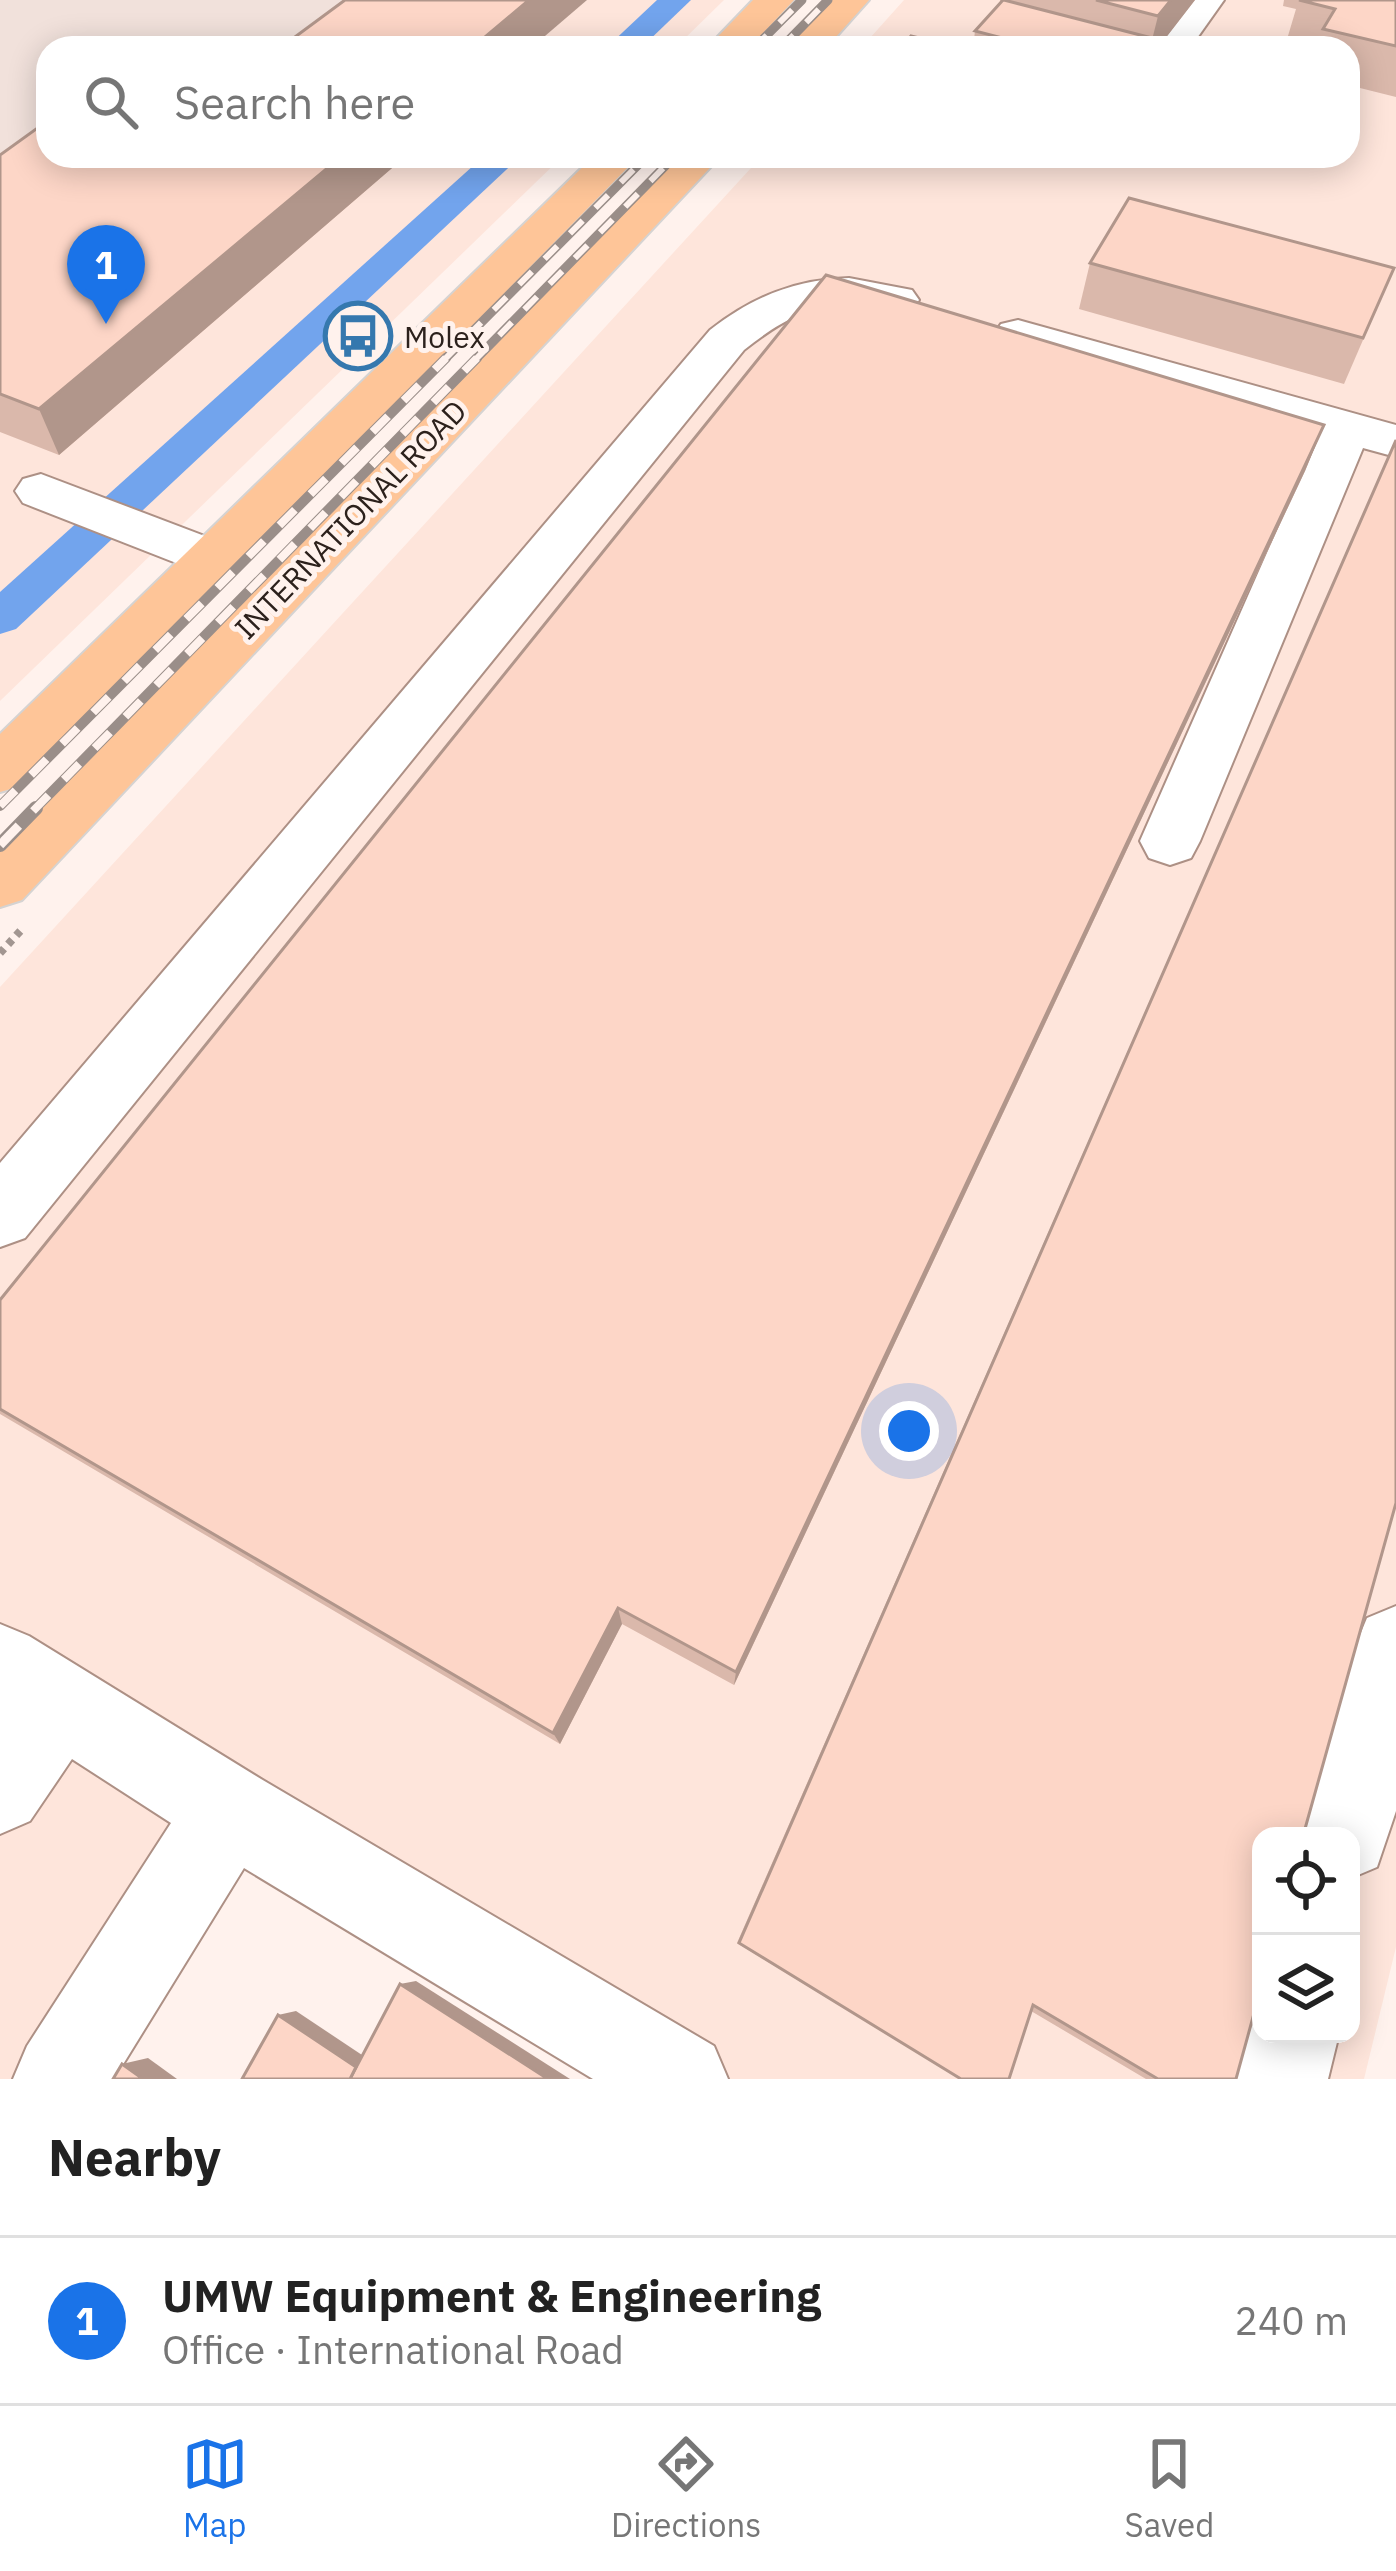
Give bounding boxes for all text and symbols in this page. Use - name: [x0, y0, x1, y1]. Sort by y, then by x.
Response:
- search box: [36, 36, 1360, 168]
- icon: search: [78, 69, 144, 135]
- text: Search here: [174, 73, 415, 131]
- pin: 1: [67, 225, 145, 324]
- bus stop icon: Molex: [323, 301, 393, 371]
- place label: Molex: [404, 317, 485, 356]
- street label: INTERNATIONAL ROAD: [226, 391, 474, 647]
- your location: [879, 1401, 939, 1461]
- map controls: [1252, 1827, 1360, 2043]
- button: locate: [1252, 1827, 1360, 1935]
- button: layers: [1252, 1935, 1360, 2043]
- text: Nearby: [48, 2124, 221, 2190]
- text: UMW Equipment & Engineering: [162, 2266, 821, 2324]
- text: 1: [75, 2295, 99, 2346]
- text: 240 m: [1235, 2295, 1348, 2346]
- text: Office · International Road: [162, 2324, 624, 2375]
- tab: Map: [182, 2431, 248, 2546]
- tab: Directions: [611, 2431, 761, 2546]
- tab: Saved: [1125, 2431, 1214, 2546]

